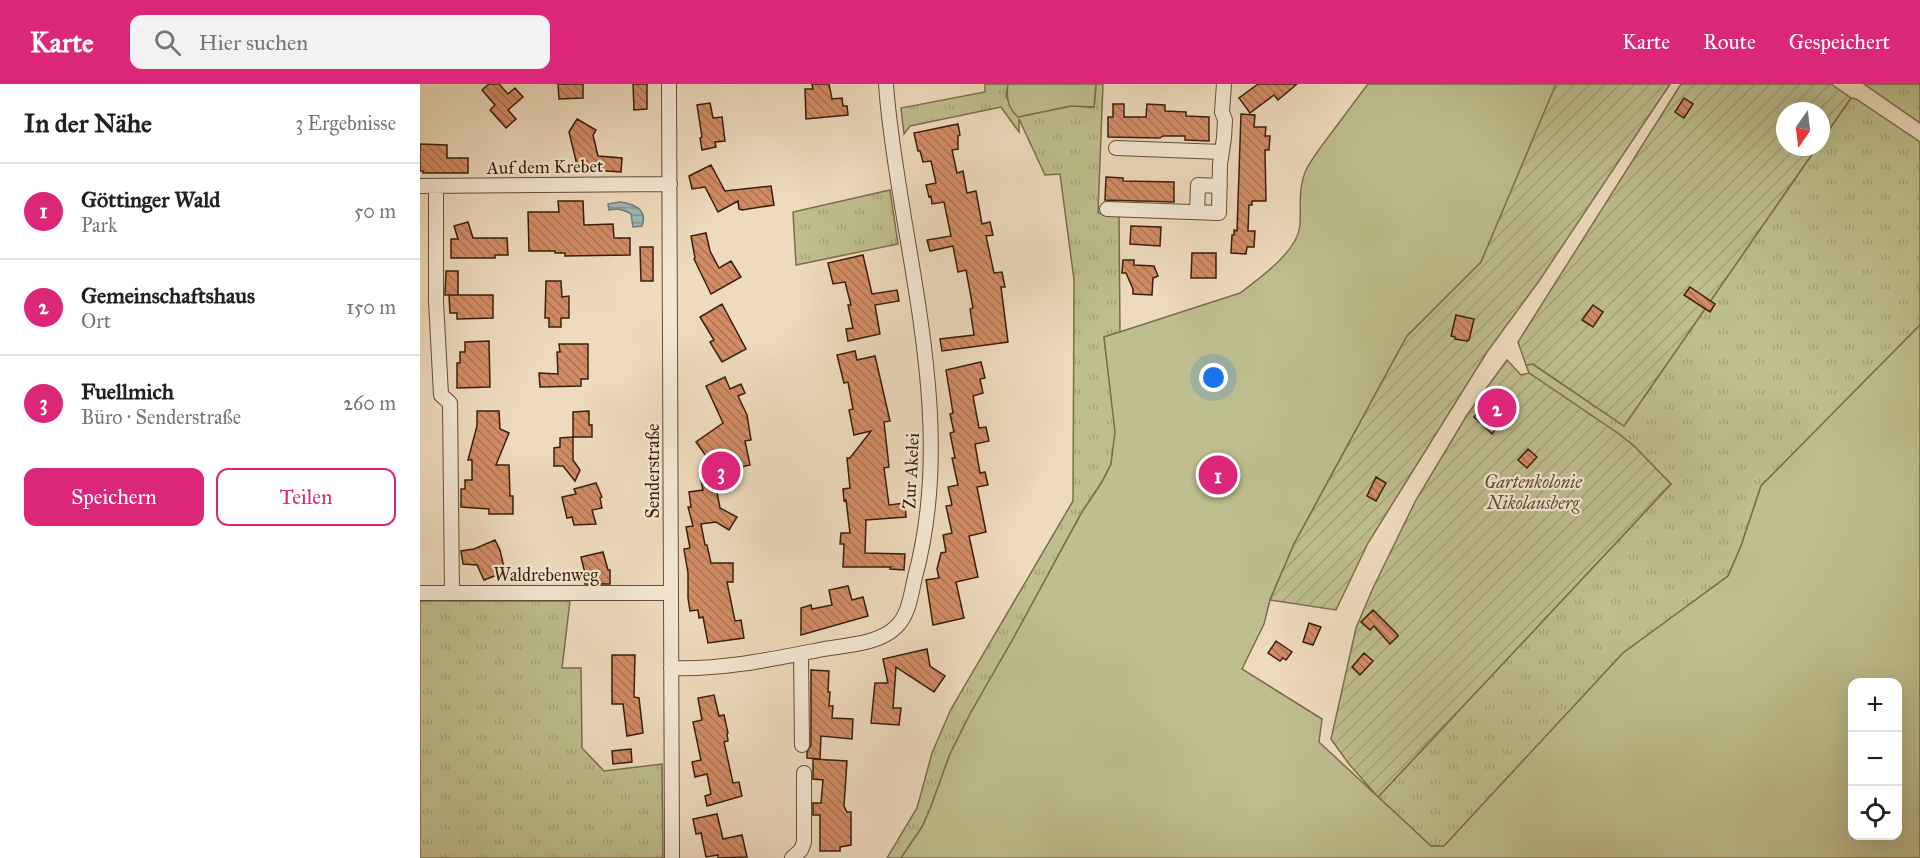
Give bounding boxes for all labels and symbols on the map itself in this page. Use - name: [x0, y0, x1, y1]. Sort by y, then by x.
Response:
- north arrow: [1776, 102, 1830, 156]
- street label: Auf dem Krebet: [486, 155, 604, 179]
- your location: [1199, 363, 1228, 392]
- pin: 2: [1478, 386, 1516, 430]
- street label: Senderstraße: [642, 424, 664, 518]
- street label: Zur Akelei: [898, 432, 924, 510]
- pin: 3: [702, 448, 740, 494]
- pin: 1: [1198, 452, 1238, 498]
- park label: Gartenkolonie Nikolausberg: [1484, 471, 1583, 514]
- street label: Waldrebenweg: [493, 564, 599, 587]

